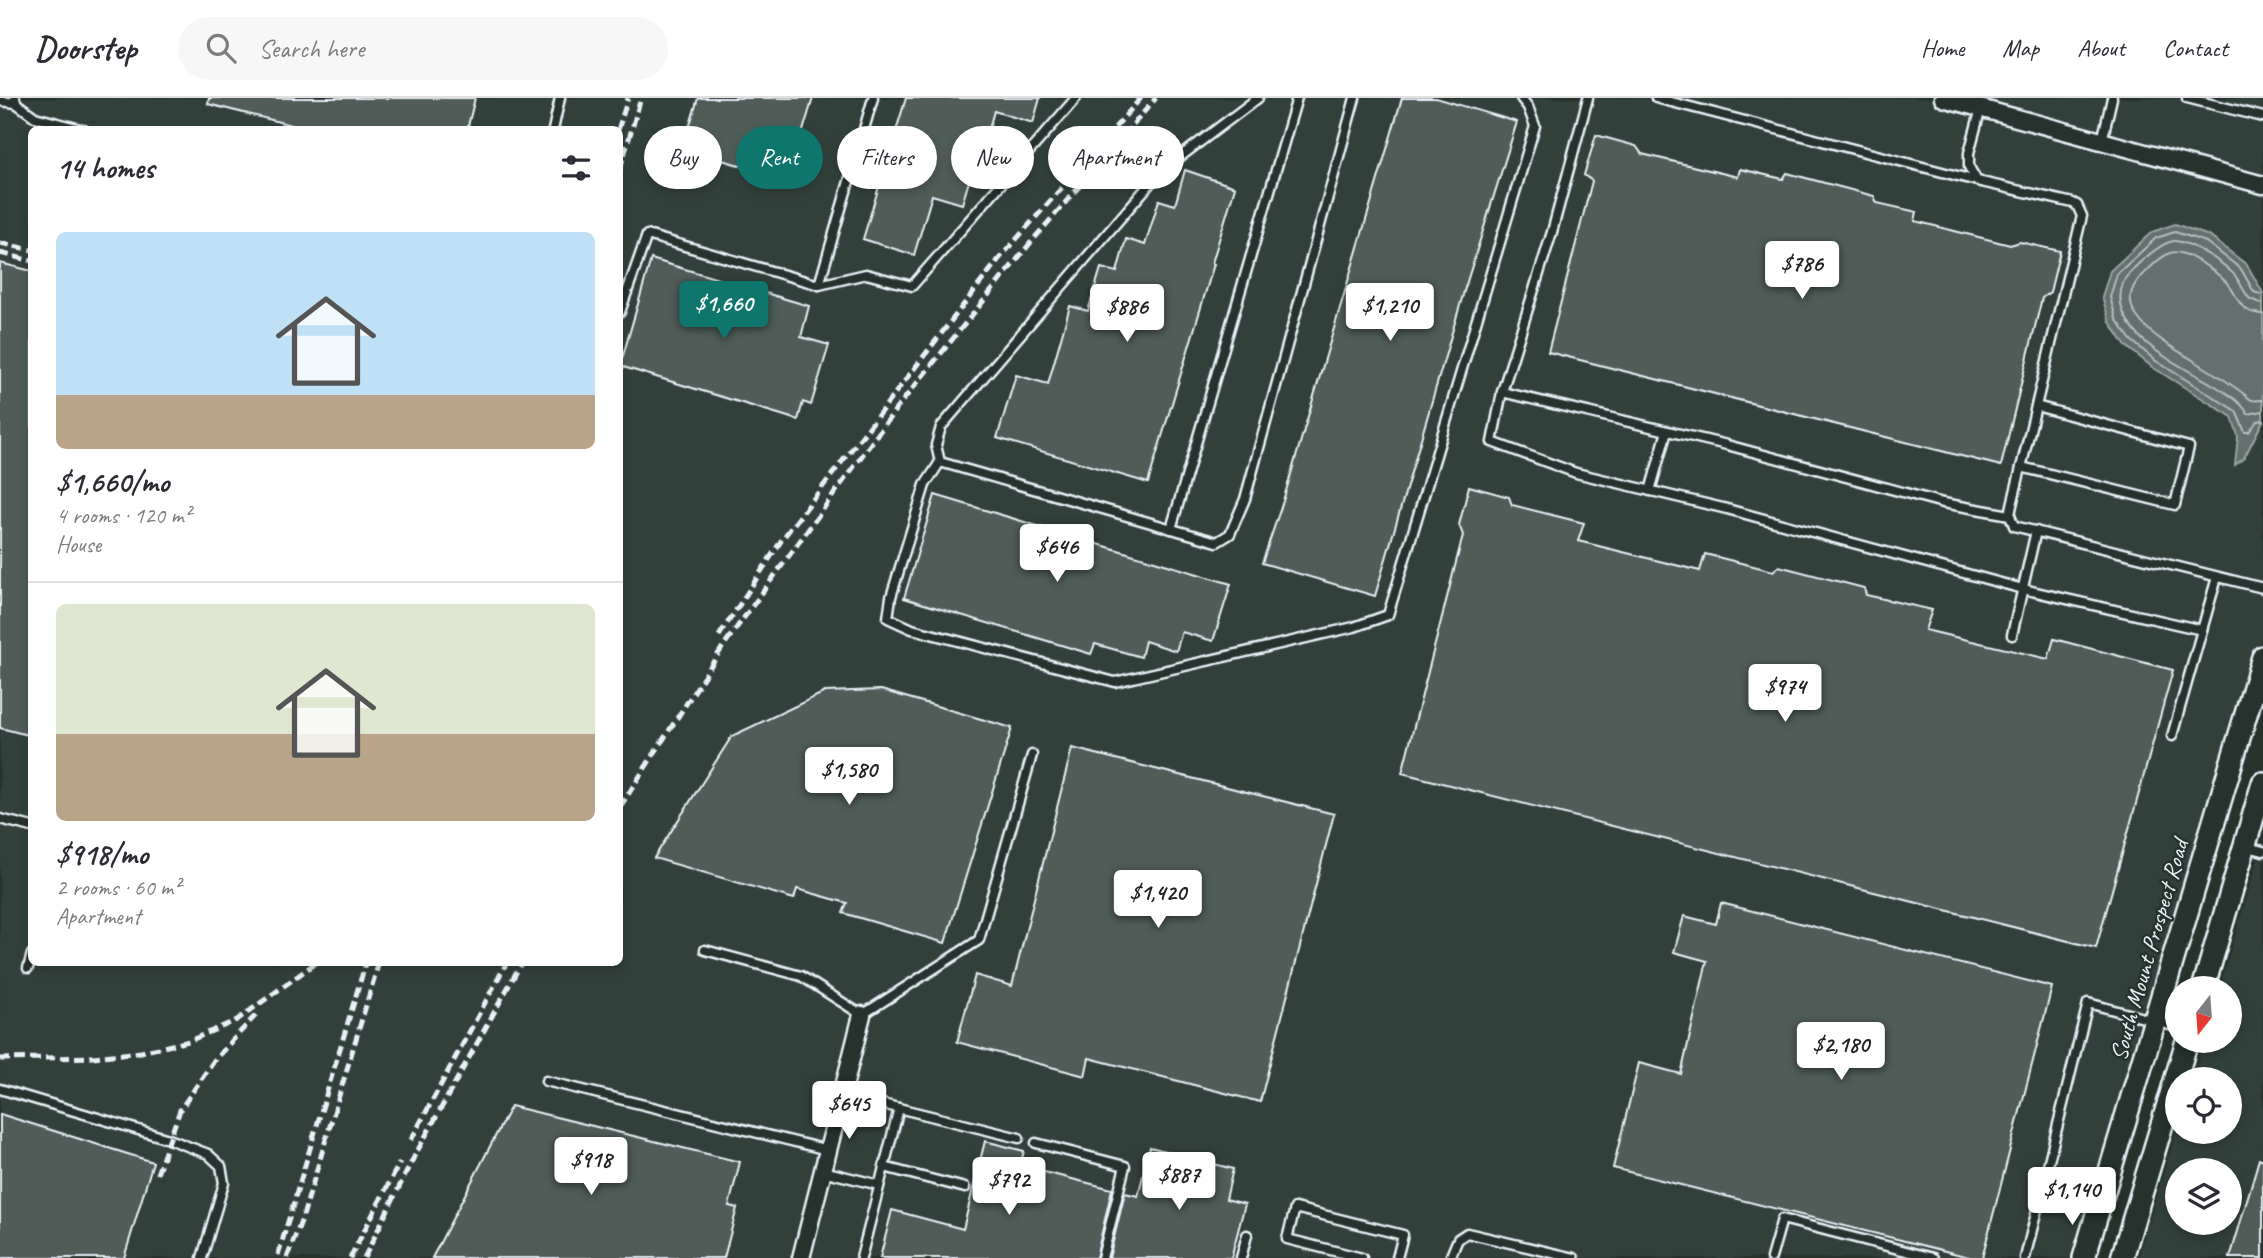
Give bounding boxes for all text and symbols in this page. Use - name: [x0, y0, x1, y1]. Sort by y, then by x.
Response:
- search box: [178, 17, 668, 80]
- text: Doorstep: [35, 27, 136, 69]
- icon: search: [202, 29, 240, 67]
- text: Search here: [258, 32, 364, 65]
- text: Home: [1921, 33, 1964, 63]
- text: Map: [2002, 33, 2039, 63]
- text: About: [2077, 33, 2125, 63]
- text: Contact: [2163, 33, 2228, 63]
- chip: Buy: [644, 126, 722, 189]
- chip: Rent: [736, 126, 823, 189]
- chip: Filters: [837, 126, 937, 189]
- chip: New: [951, 126, 1034, 189]
- chip: Apartment: [1048, 126, 1184, 189]
- text: 14 homes: [56, 149, 154, 187]
- icon: filters: [557, 149, 595, 187]
- pin: $786: [1761, 242, 1843, 301]
- text: $786: [1781, 249, 1823, 278]
- icon: home: [263, 278, 389, 404]
- pin: $1,660: [667, 282, 781, 341]
- pin: $1,210: [1333, 284, 1447, 343]
- pin: $886: [1086, 285, 1168, 344]
- text: $1,660: [695, 289, 753, 318]
- text: $1,210: [1362, 291, 1418, 320]
- text: $886: [1106, 292, 1148, 321]
- text: $1,660/mo: [56, 463, 169, 501]
- text: 4 rooms · 120 m²: [56, 501, 191, 530]
- pin: $646: [1016, 524, 1098, 584]
- text: House: [56, 530, 101, 559]
- text: $646: [1036, 532, 1078, 561]
- icon: home: [263, 650, 389, 776]
- pin: $974: [1744, 664, 1826, 724]
- text: $974: [1764, 672, 1806, 701]
- pin: $1,580: [792, 748, 906, 807]
- text: $1,580: [821, 755, 877, 784]
- street label: South Mount Prospect Road: [2103, 833, 2196, 1064]
- text: $918/mo: [56, 835, 148, 873]
- pin: $1,420: [1101, 870, 1215, 930]
- text: 2 rooms · 60 m²: [56, 873, 180, 902]
- text: $1,420: [1130, 878, 1186, 907]
- text: Apartment: [56, 902, 141, 931]
- north arrow: [2165, 976, 2242, 1054]
- map controls: [2165, 976, 2242, 1235]
- pin: $2,180: [1784, 1023, 1898, 1082]
- text: $2,180: [1813, 1030, 1869, 1059]
- button: locate: [2165, 1067, 2242, 1144]
- pin: $645: [808, 1082, 890, 1141]
- text: $645: [828, 1089, 870, 1118]
- pin: $918: [550, 1138, 632, 1197]
- text: $918: [570, 1145, 612, 1174]
- pin: $887: [1138, 1152, 1220, 1212]
- pin: $792: [968, 1158, 1050, 1217]
- button: layers: [2165, 1158, 2242, 1235]
- text: $887: [1158, 1160, 1200, 1189]
- text: $792: [988, 1165, 1030, 1194]
- pin: $1,140: [2015, 1168, 2129, 1227]
- text: $1,140: [2044, 1175, 2100, 1204]

